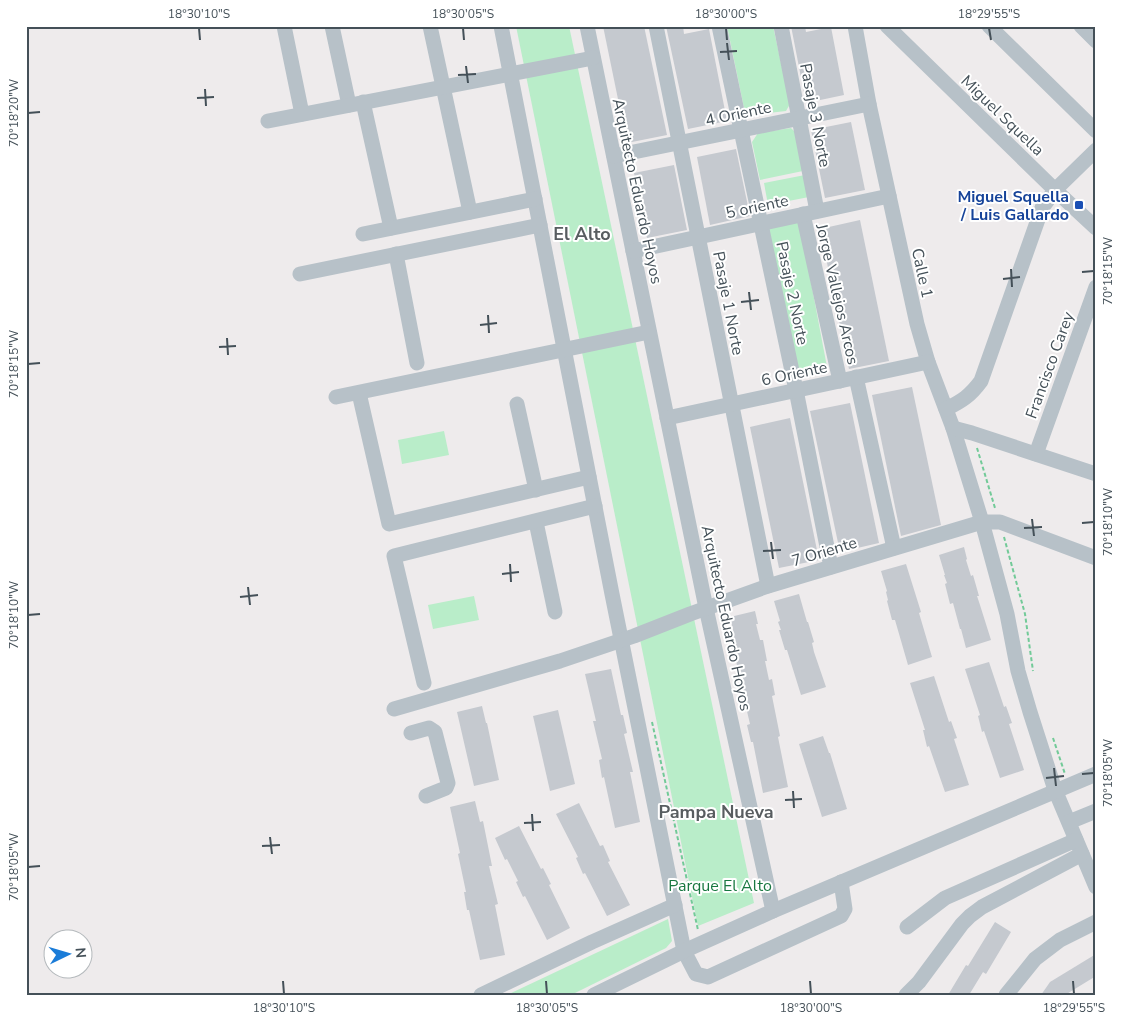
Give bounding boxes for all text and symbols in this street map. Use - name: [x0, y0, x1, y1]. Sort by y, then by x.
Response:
- text: 18°30'10"S: [168, 6, 230, 22]
- text: 18°30'05"S: [432, 6, 494, 22]
- text: 18°30'00"S: [695, 6, 757, 22]
- text: 18°29'55"S: [958, 6, 1020, 22]
- street label: Pasaje 3 Norte: [794, 61, 836, 169]
- street label: Miguel Squella: [956, 70, 1049, 161]
- text: 70°18'20"W: [6, 79, 22, 147]
- street label: 4 Oriente: [703, 96, 773, 132]
- street label: Arquitecto Eduardo Hoyos: [607, 97, 667, 286]
- place label: Miguel Squella / Luis Gallardo: [957, 186, 1069, 226]
- street label: 5 oriente: [724, 190, 791, 224]
- marker: Miguel Squella / Luis Gallardo: [1073, 199, 1085, 211]
- street label: Jorge Vallejos Arcos: [810, 221, 864, 367]
- district label: El Alto: [553, 222, 611, 246]
- text: 70°18'15"W: [1100, 237, 1116, 305]
- street label: Pasaje 2 Norte: [770, 239, 814, 347]
- street label: Calle 1: [906, 246, 938, 300]
- street label: Pasaje 1 Norte: [707, 249, 749, 357]
- street label: Francisco Carey: [1020, 308, 1080, 422]
- text: 70°18'15"W: [6, 330, 22, 398]
- street label: 6 Oriente: [759, 356, 829, 392]
- text: 70°18'10"W: [1100, 488, 1116, 556]
- street label: Arquitecto Eduardo Hoyos: [696, 524, 756, 713]
- street label: 7 Oriente: [789, 532, 860, 572]
- text: 70°18'10"W: [6, 581, 22, 649]
- text: 70°18'05"W: [1100, 739, 1116, 807]
- district label: Pampa Nueva: [658, 800, 774, 824]
- text: 70°18'05"W: [6, 833, 22, 901]
- park label: Parque El Alto: [668, 875, 772, 897]
- north arrow: [42, 928, 92, 978]
- text: N: [71, 947, 90, 959]
- text: 18°30'10"S: [253, 1000, 315, 1016]
- text: 18°30'05"S: [516, 1000, 578, 1016]
- text: 18°30'00"S: [780, 1000, 842, 1016]
- text: 18°29'55"S: [1043, 1000, 1105, 1016]

